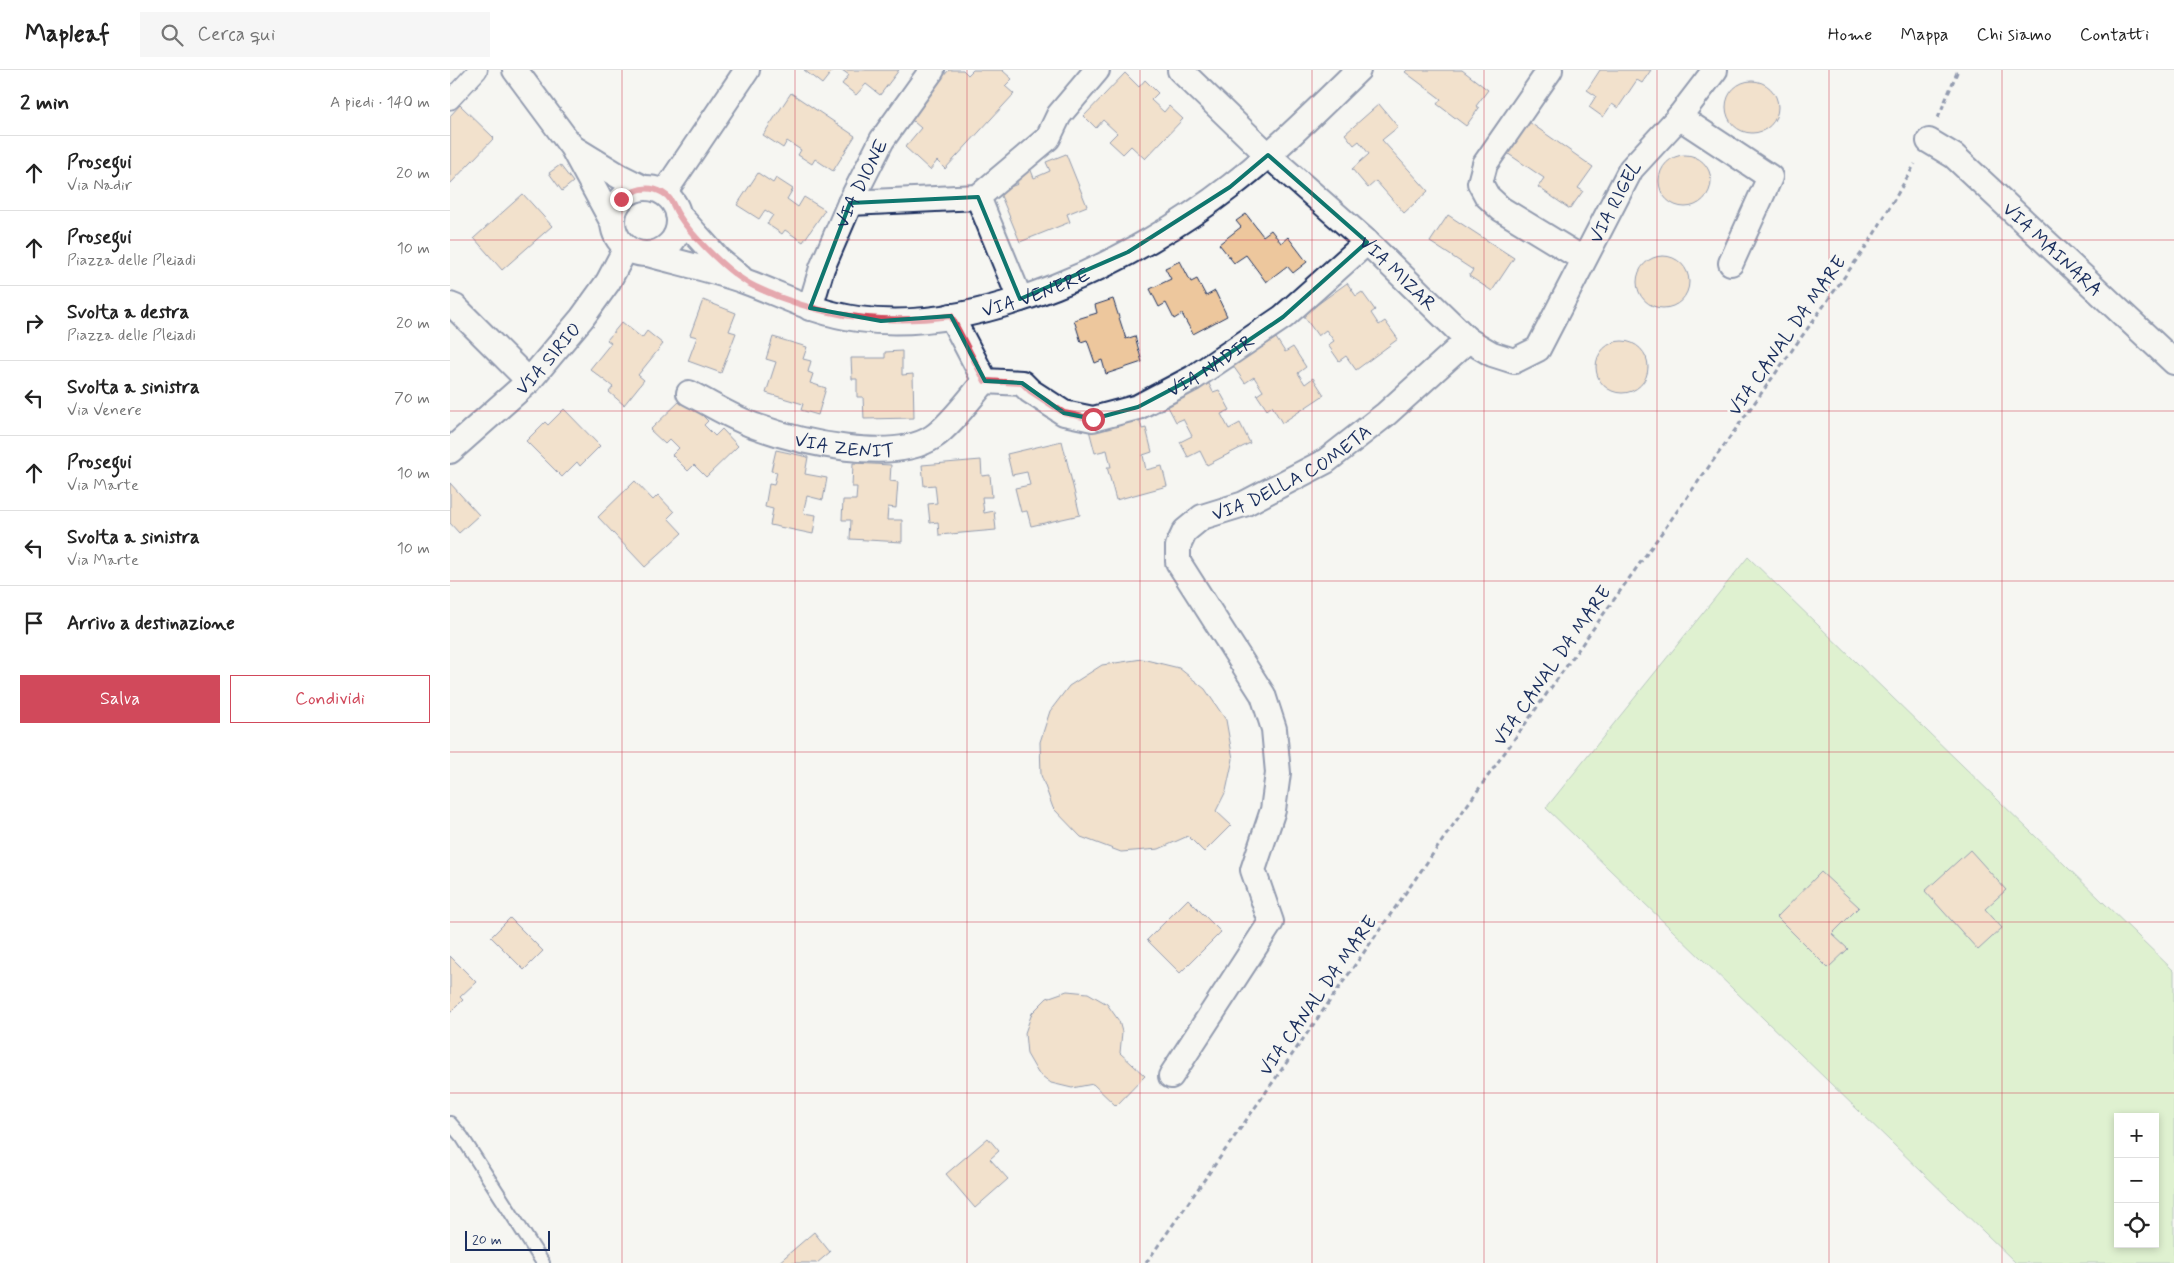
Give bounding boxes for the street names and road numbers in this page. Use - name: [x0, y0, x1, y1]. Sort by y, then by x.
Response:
- street label: VIA DIONE: [830, 135, 894, 232]
- street label: VIA RIGEL: [1584, 155, 1648, 248]
- street label: VIA MAINARA: [1997, 197, 2107, 303]
- street label: VIA MIZAR: [1353, 230, 1442, 317]
- street label: VIA CANAL DA MARE: [1722, 251, 1852, 421]
- street label: VIA VENERE: [979, 262, 1094, 324]
- street label: VIA SIRIO: [511, 318, 587, 401]
- street label: VIA NADIR: [1163, 329, 1260, 403]
- street label: VIA DELLA COMETA: [1209, 419, 1377, 527]
- street label: VIA ZENIT: [792, 427, 895, 464]
- street label: VIA CANAL DA MARE: [1487, 581, 1617, 751]
- street label: VIA CANAL DA MARE: [1253, 911, 1383, 1081]

